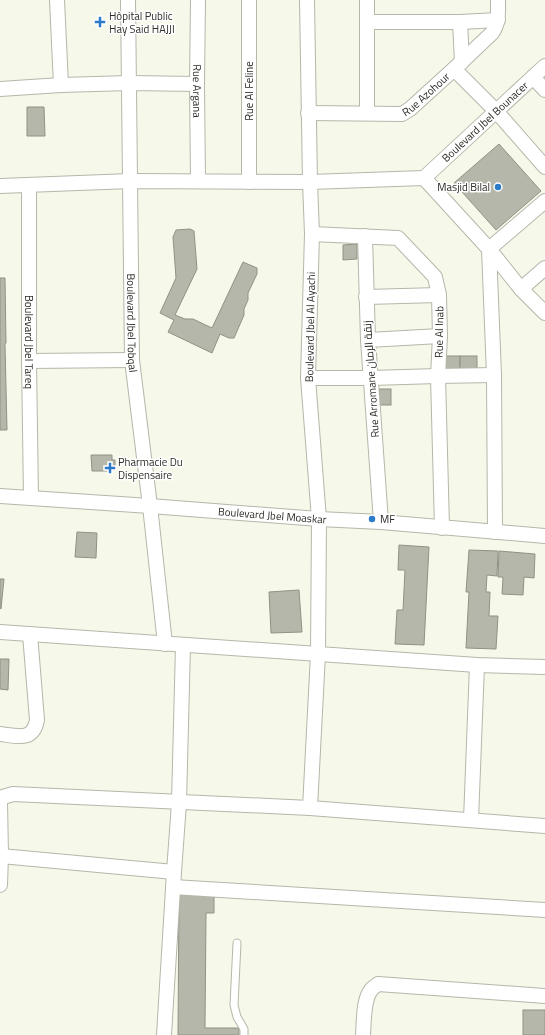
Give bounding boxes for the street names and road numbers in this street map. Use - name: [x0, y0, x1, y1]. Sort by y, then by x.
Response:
- street label: Rue Al Feline: [241, 61, 257, 121]
- street label: Rue Argana: [189, 64, 205, 118]
- street label: Rue Azohour: [399, 68, 453, 120]
- street label: Boulevard Jbel Bounacer: [438, 77, 532, 166]
- street label: Boulevard Jbel Al Ayachi: [301, 272, 319, 382]
- street label: Boulevard Jbel Tobqal: [123, 273, 141, 373]
- street label: Boulevard Jbel Tareq: [21, 295, 37, 389]
- street label: Rue Al Inab: [431, 306, 447, 358]
- street label: Rue Arromane زنقة الرمان: [359, 320, 383, 438]
- street label: Boulevard Jbel Moaskar: [217, 503, 327, 527]

